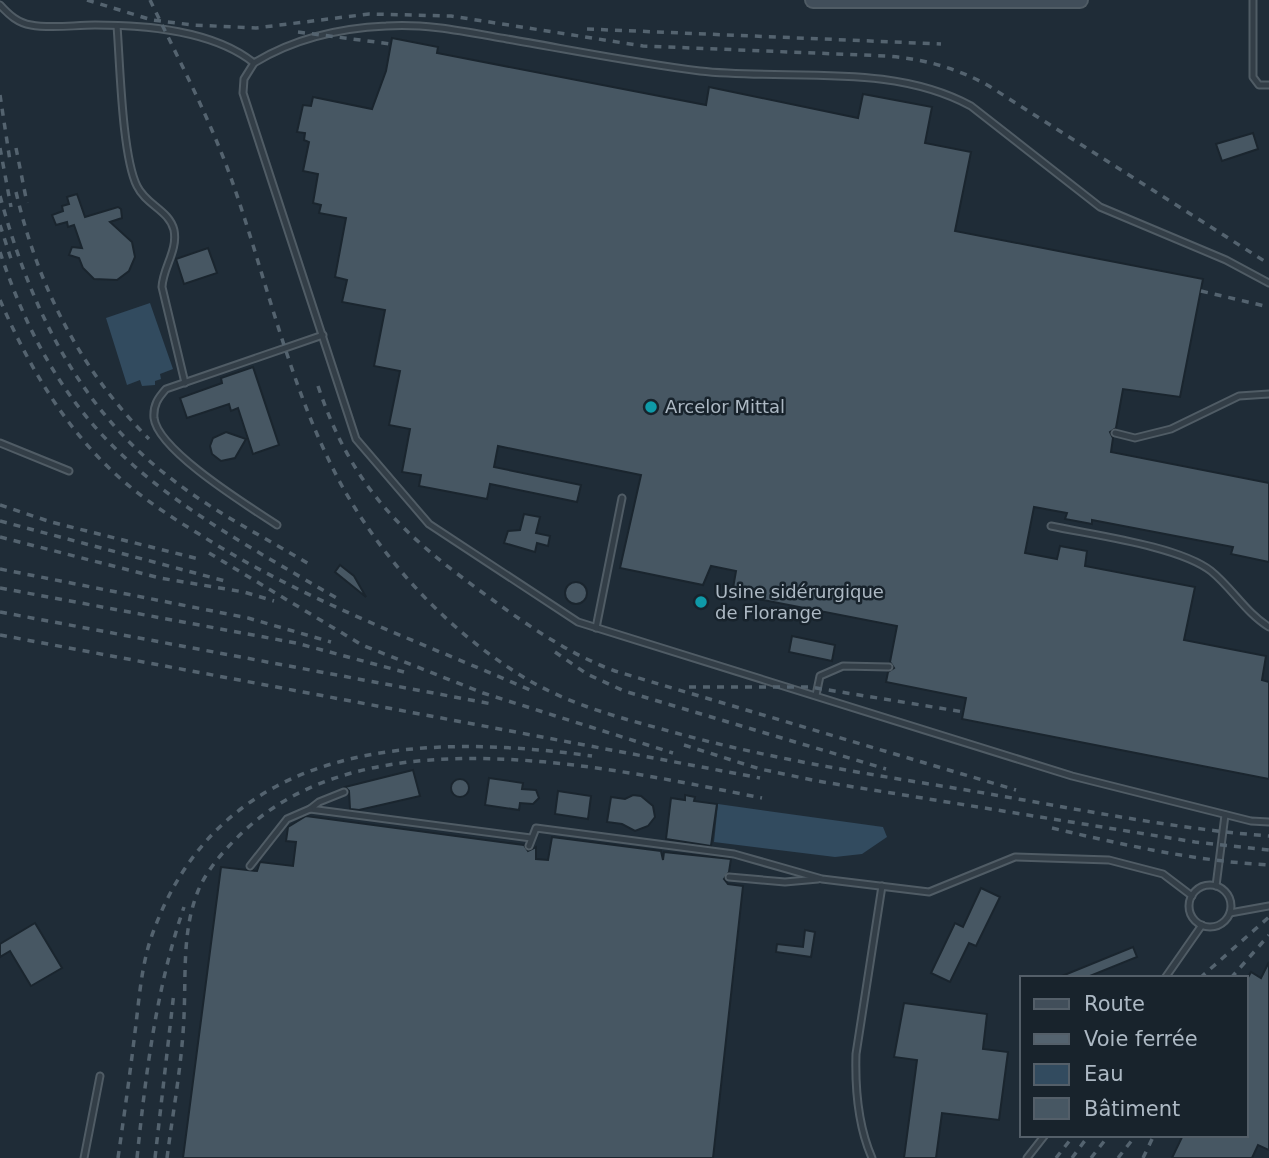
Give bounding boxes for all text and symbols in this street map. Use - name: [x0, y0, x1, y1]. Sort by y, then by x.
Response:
- place label: Arcelor Mittal: [665, 396, 785, 417]
- marker: Arcelor Mittal: [643, 399, 659, 415]
- place label: Usine sidérurgique de Florange: [715, 581, 884, 623]
- marker: Usine sidérurgique de Florange: [693, 594, 709, 610]
- legend: [1020, 976, 1248, 1137]
- text: Route: [1084, 992, 1145, 1016]
- text: Voie ferrée: [1084, 1027, 1198, 1051]
- text: Eau: [1084, 1062, 1123, 1086]
- text: Bâtiment: [1084, 1097, 1180, 1121]

